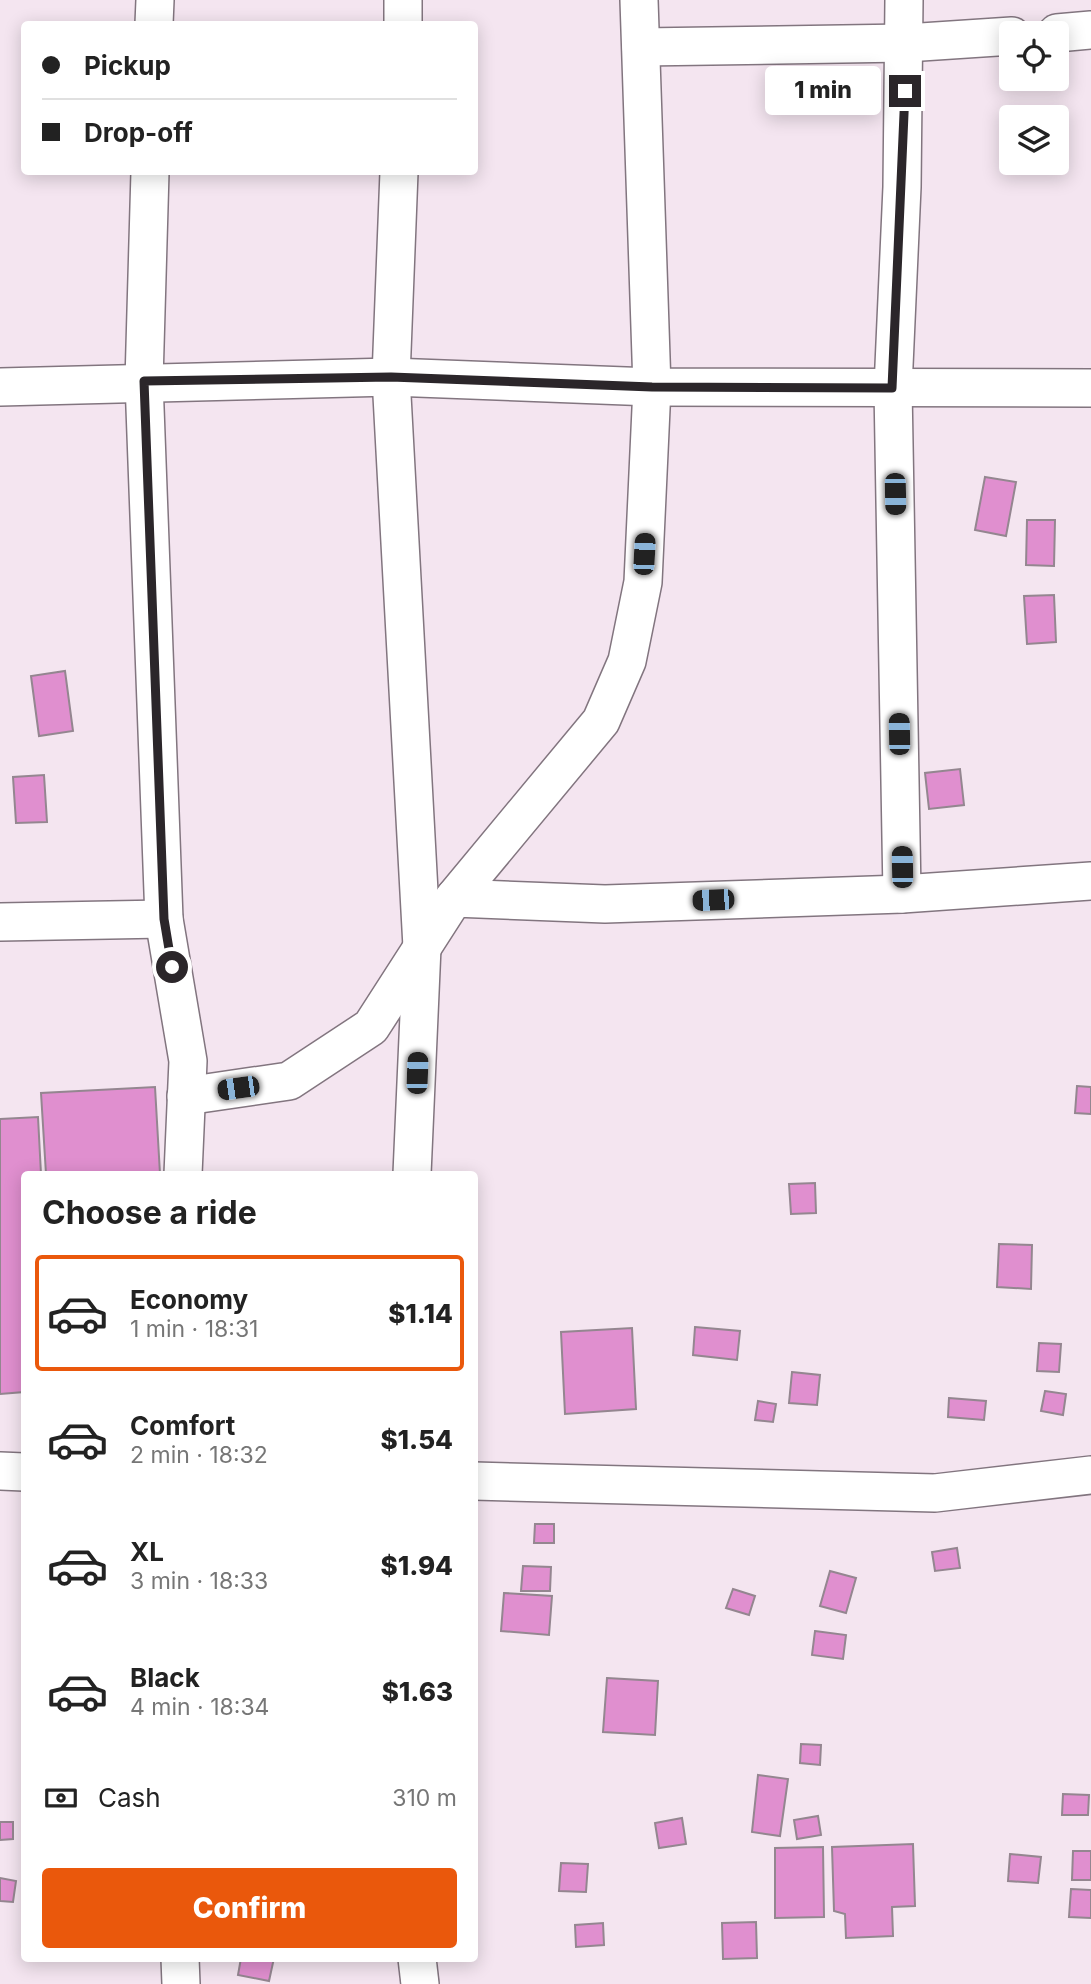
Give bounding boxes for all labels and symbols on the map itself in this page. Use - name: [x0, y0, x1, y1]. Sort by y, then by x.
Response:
- callout: 1 min: [765, 66, 880, 116]
- route end: [889, 75, 921, 107]
- car: [885, 473, 906, 515]
- car: [633, 532, 656, 576]
- car: [889, 713, 910, 755]
- car: [892, 846, 913, 888]
- car: [692, 889, 735, 911]
- route start: [156, 951, 188, 983]
- car: [406, 1052, 429, 1094]
- car: [216, 1075, 261, 1101]

